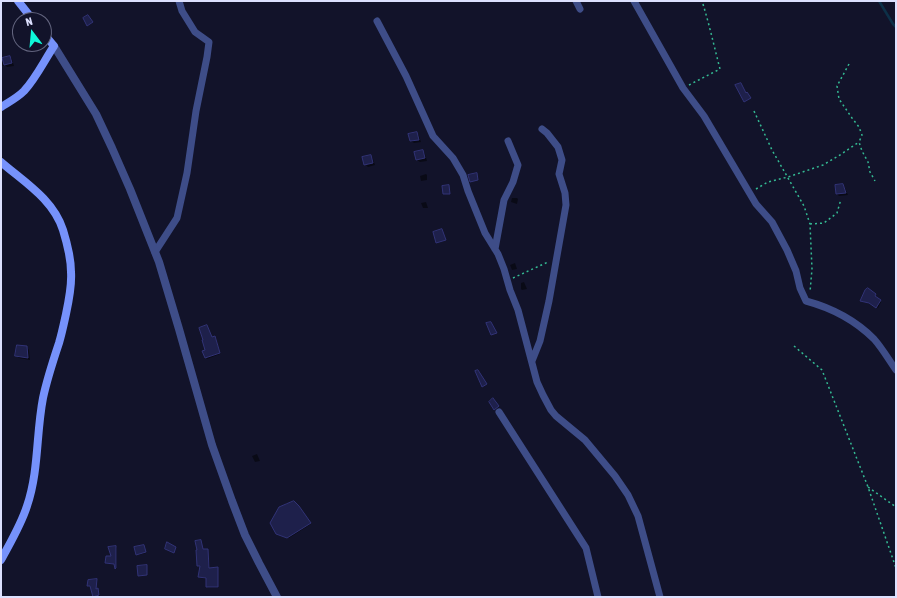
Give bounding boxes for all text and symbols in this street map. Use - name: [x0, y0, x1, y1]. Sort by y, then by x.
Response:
- north arrow: [12, 12, 52, 52]
- text: N: [24, 15, 34, 28]

